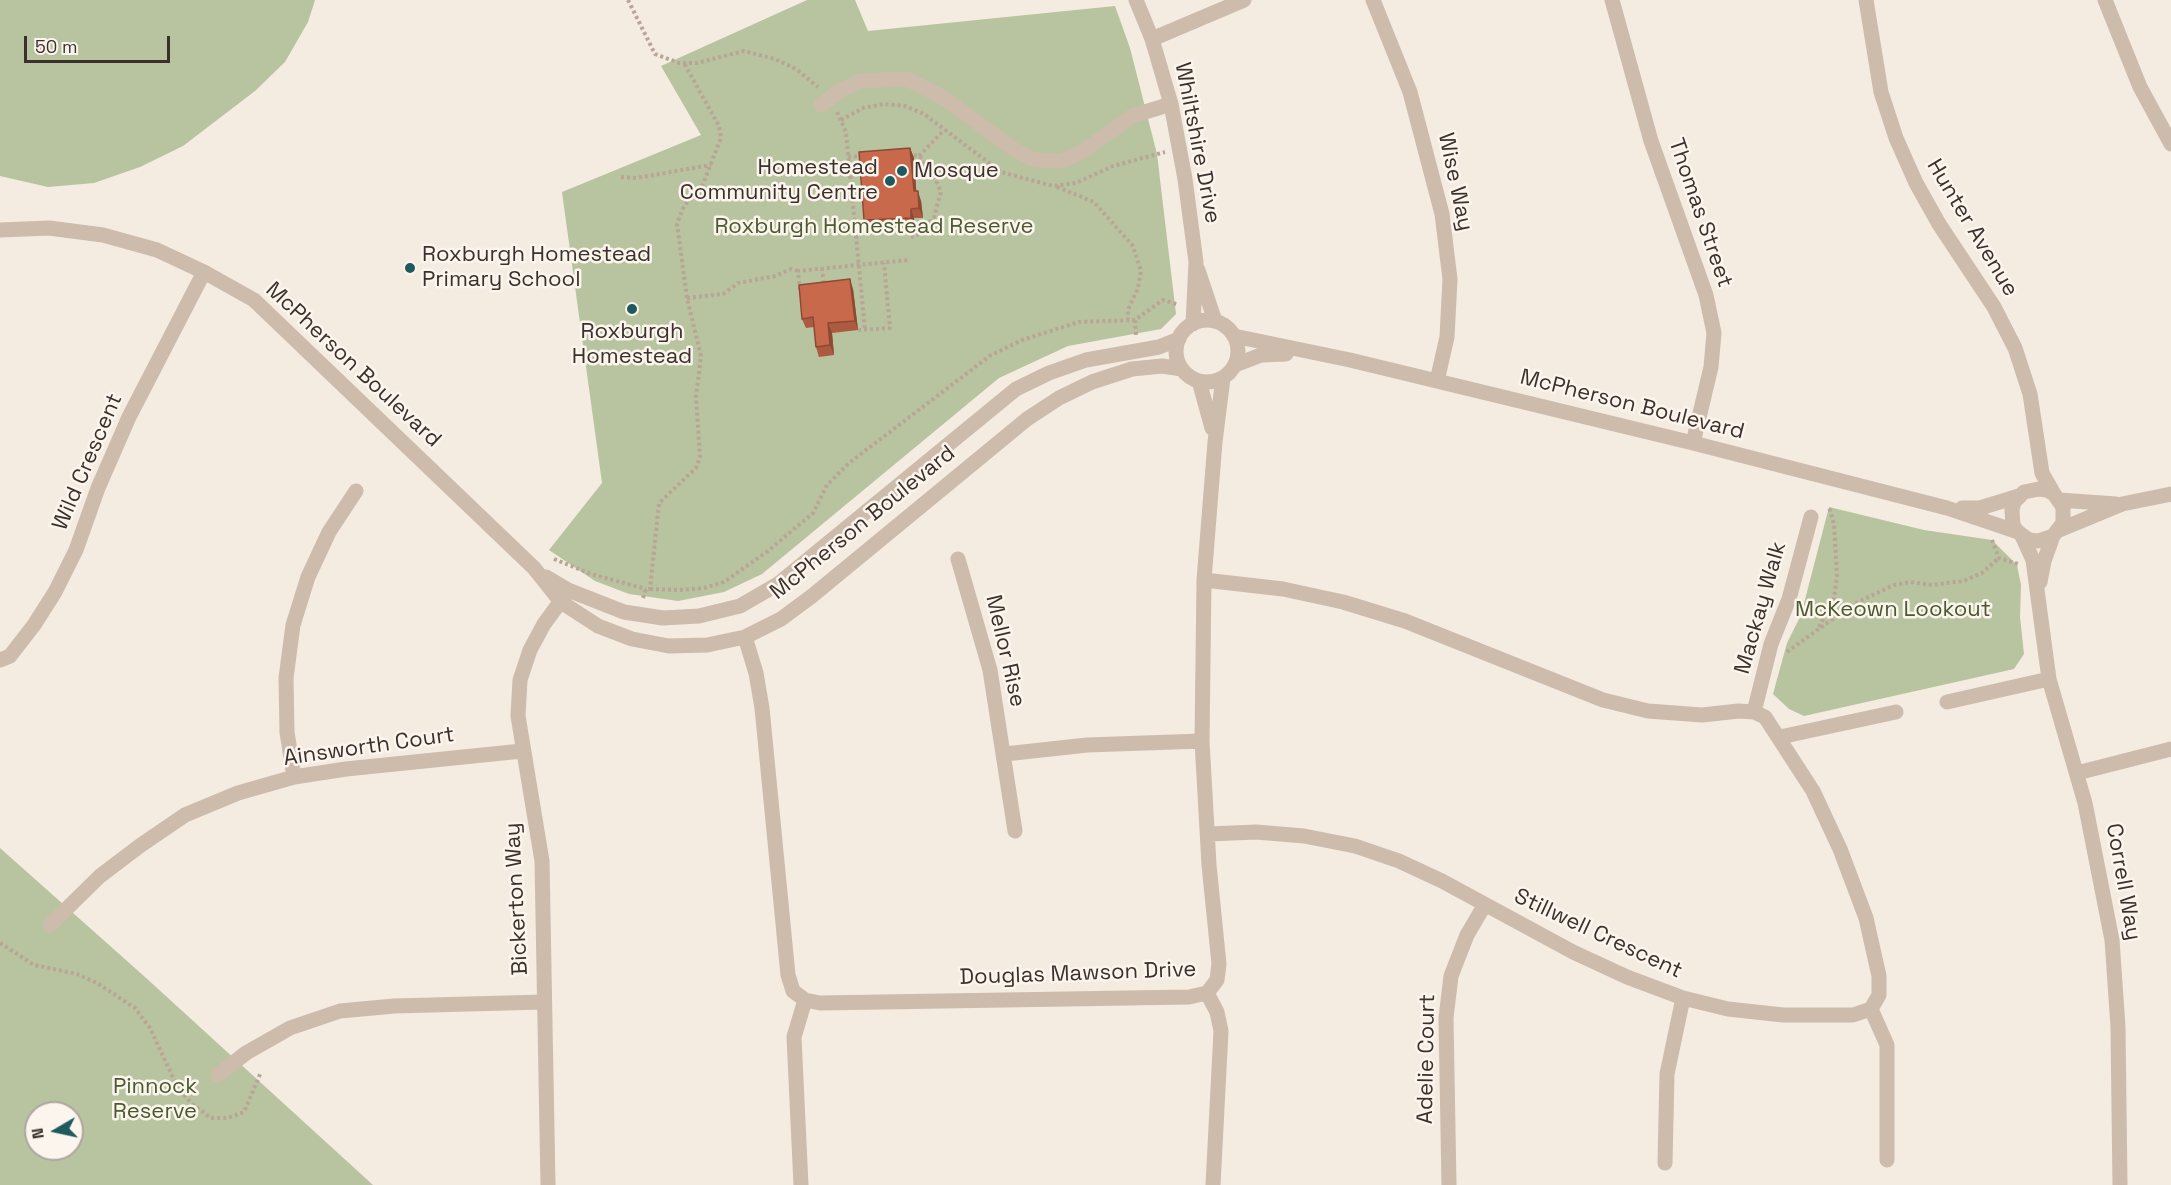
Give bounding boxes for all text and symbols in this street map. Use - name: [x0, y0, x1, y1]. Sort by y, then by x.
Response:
- scale bar: [27, 24, 172, 62]
- text: 50 m: [35, 35, 77, 58]
- street label: Whiltshire Drive: [1168, 60, 1226, 226]
- street label: Wise Way: [1432, 130, 1478, 234]
- street label: Thomas Street: [1662, 135, 1738, 291]
- place label: Homestead Community Centre: [680, 155, 878, 206]
- street label: Hunter Avenue: [1921, 155, 2023, 301]
- place label: Mosque: [914, 158, 999, 184]
- marker: Mosque: [895, 164, 909, 178]
- marker: Homestead Community Centre: [883, 174, 897, 188]
- park label: Roxburgh Homestead Reserve: [714, 214, 1034, 240]
- place label: Roxburgh Homestead Primary School: [422, 242, 651, 294]
- marker: Roxburgh Homestead Primary School: [403, 261, 417, 275]
- street label: McPherson Boulevard: [260, 277, 446, 453]
- marker: Roxburgh Homestead: [625, 302, 639, 316]
- place label: Roxburgh Homestead: [572, 319, 692, 370]
- street label: McPherson Boulevard: [1517, 364, 1747, 446]
- street label: Wild Crescent: [47, 390, 129, 534]
- street label: McPherson Boulevard: [765, 440, 961, 606]
- street label: Mackay Walk: [1729, 539, 1793, 677]
- street label: Mellor Rise: [979, 592, 1031, 710]
- park label: McKeown Lookout: [1795, 597, 1991, 623]
- street label: Ainsworth Court: [282, 722, 456, 772]
- street label: Correll Way: [2100, 821, 2146, 943]
- street label: Bickerton Way: [500, 822, 534, 976]
- street label: Stillwell Crescent: [1510, 883, 1686, 985]
- street label: Douglas Mawson Drive: [959, 957, 1197, 991]
- street label: Adelie Court: [1413, 994, 1441, 1124]
- park label: Pinnock Reserve: [113, 1074, 197, 1126]
- north arrow: [24, 1101, 84, 1161]
- text: N: [26, 1127, 49, 1141]

